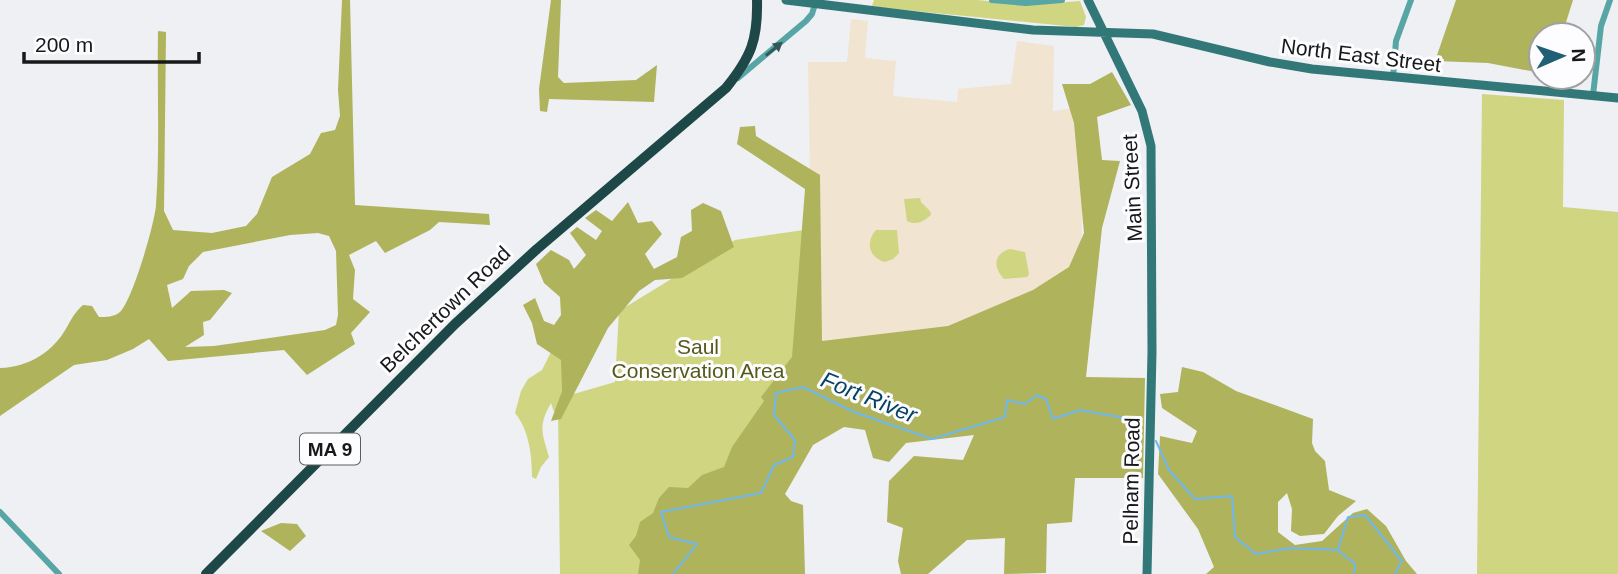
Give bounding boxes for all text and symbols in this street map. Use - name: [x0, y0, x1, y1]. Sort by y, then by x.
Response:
- scale bar: [24, 21, 200, 65]
- north arrow: [1527, 21, 1597, 91]
- text: 200 m: [35, 33, 93, 56]
- street label: North East Street: [1280, 34, 1442, 76]
- one-way arrow: [765, 41, 783, 56]
- text: N: [1568, 48, 1589, 63]
- street label: Main Street: [1118, 134, 1146, 242]
- street label: Belchertown Road: [375, 241, 515, 377]
- park label: Saul Conservation Area: [612, 335, 785, 382]
- water label: Fort River: [817, 366, 922, 428]
- street label: Pelham Road: [1118, 417, 1144, 545]
- road number: MA 9: [300, 433, 360, 464]

